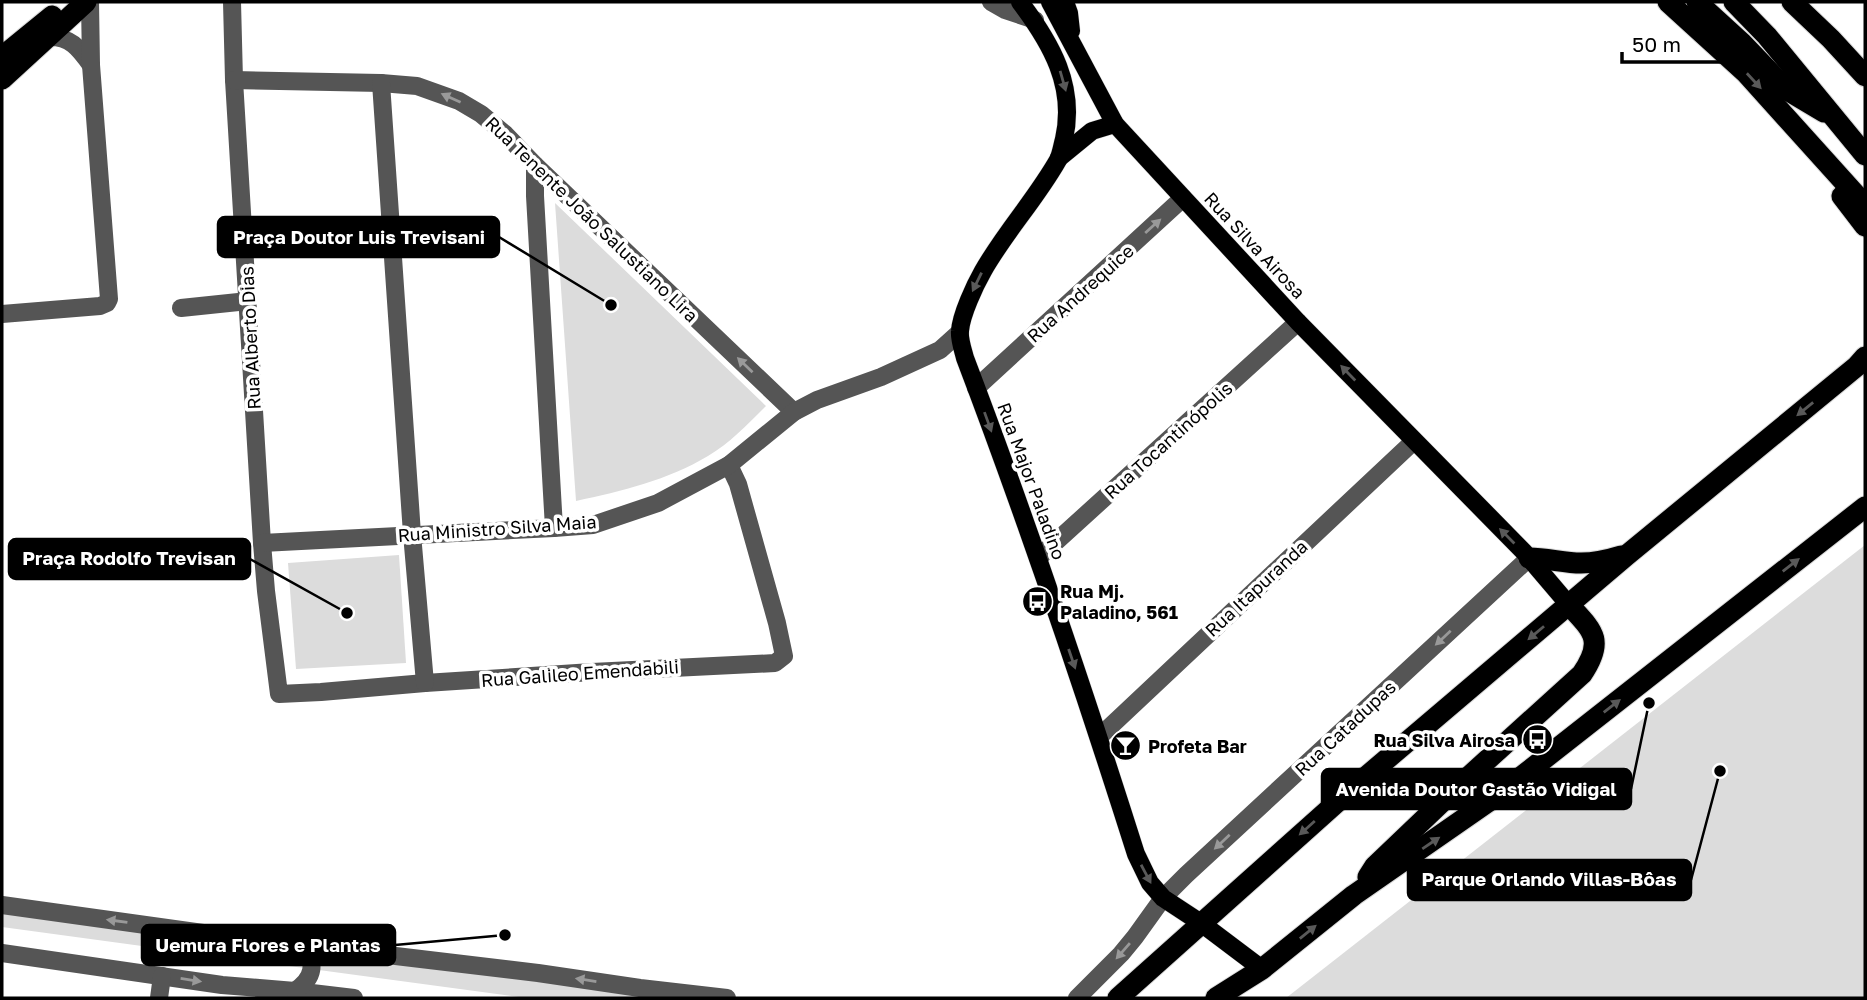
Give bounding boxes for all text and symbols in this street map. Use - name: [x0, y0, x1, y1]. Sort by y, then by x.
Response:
- scale bar: [1622, 21, 1739, 65]
- text: 50 m: [1632, 31, 1681, 57]
- one-way arrow: [1058, 71, 1068, 92]
- one-way arrow: [1746, 72, 1762, 89]
- one-way arrow: [440, 92, 461, 103]
- street label: Rua Tenente João Salustiano Lira: [481, 111, 703, 327]
- street label: Rua Silva Airosa: [1200, 187, 1310, 303]
- callout: Praça Doutor Luis Trevisani: [218, 217, 499, 257]
- one-way arrow: [1144, 218, 1162, 234]
- text: Praça Doutor Luis Trevisani: [233, 225, 485, 248]
- street label: Rua Andrequice: [1022, 239, 1138, 347]
- street label: Rua Alberto Dias: [235, 266, 265, 410]
- one-way arrow: [972, 272, 983, 292]
- one-way arrow: [737, 357, 754, 373]
- one-way arrow: [1341, 365, 1357, 382]
- street label: Rua Tocantinópolis: [1099, 377, 1237, 503]
- street label: Rua Major Paladino: [993, 399, 1071, 563]
- one-way arrow: [1796, 401, 1813, 416]
- one-way arrow: [983, 411, 994, 432]
- street label: Rua Ministro Silva Maia: [397, 510, 597, 546]
- one-way arrow: [1500, 528, 1516, 545]
- street label: Rua Itapuranda: [1200, 535, 1312, 641]
- callout: Praça Rodolfo Trevisan: [9, 539, 250, 579]
- text: Praça Rodolfo Trevisan: [22, 546, 236, 569]
- one-way arrow: [1782, 559, 1800, 573]
- place label: Rua Mj. Paladino, 561: [1060, 580, 1178, 623]
- bus stop icon: Rua Mj. Paladino, 561: [1020, 584, 1054, 618]
- one-way arrow: [1527, 625, 1544, 640]
- one-way arrow: [1434, 630, 1452, 646]
- one-way arrow: [1068, 649, 1078, 670]
- street label: Rua Galileo Emendabili: [480, 655, 680, 691]
- street label: Rua Catadupas: [1290, 676, 1400, 780]
- one-way arrow: [1603, 698, 1621, 713]
- bus stop icon: Rua Silva Airosa: [1521, 723, 1555, 757]
- bar icon: Profeta Bar: [1108, 729, 1142, 763]
- place label: Rua Silva Airosa: [1374, 729, 1515, 751]
- place label: Profeta Bar: [1148, 735, 1247, 757]
- callout: Avenida Doutor Gastão Vidigal: [1322, 769, 1631, 809]
- text: Avenida Doutor Gastão Vidigal: [1335, 777, 1617, 800]
- one-way arrow: [1298, 820, 1316, 836]
- one-way arrow: [1213, 833, 1230, 849]
- one-way arrow: [1422, 836, 1440, 850]
- callout: Parque Orlando Villas-Bôas: [1408, 860, 1691, 900]
- one-way arrow: [1140, 864, 1151, 884]
- text: Parque Orlando Villas-Bôas: [1421, 867, 1677, 890]
- one-way arrow: [106, 915, 128, 926]
- callout: Uemura Flores e Plantas: [142, 925, 395, 965]
- one-way arrow: [1300, 925, 1317, 940]
- text: Uemura Flores e Plantas: [155, 933, 381, 956]
- one-way arrow: [1115, 942, 1131, 960]
- one-way arrow: [575, 974, 597, 985]
- one-way arrow: [180, 975, 202, 986]

